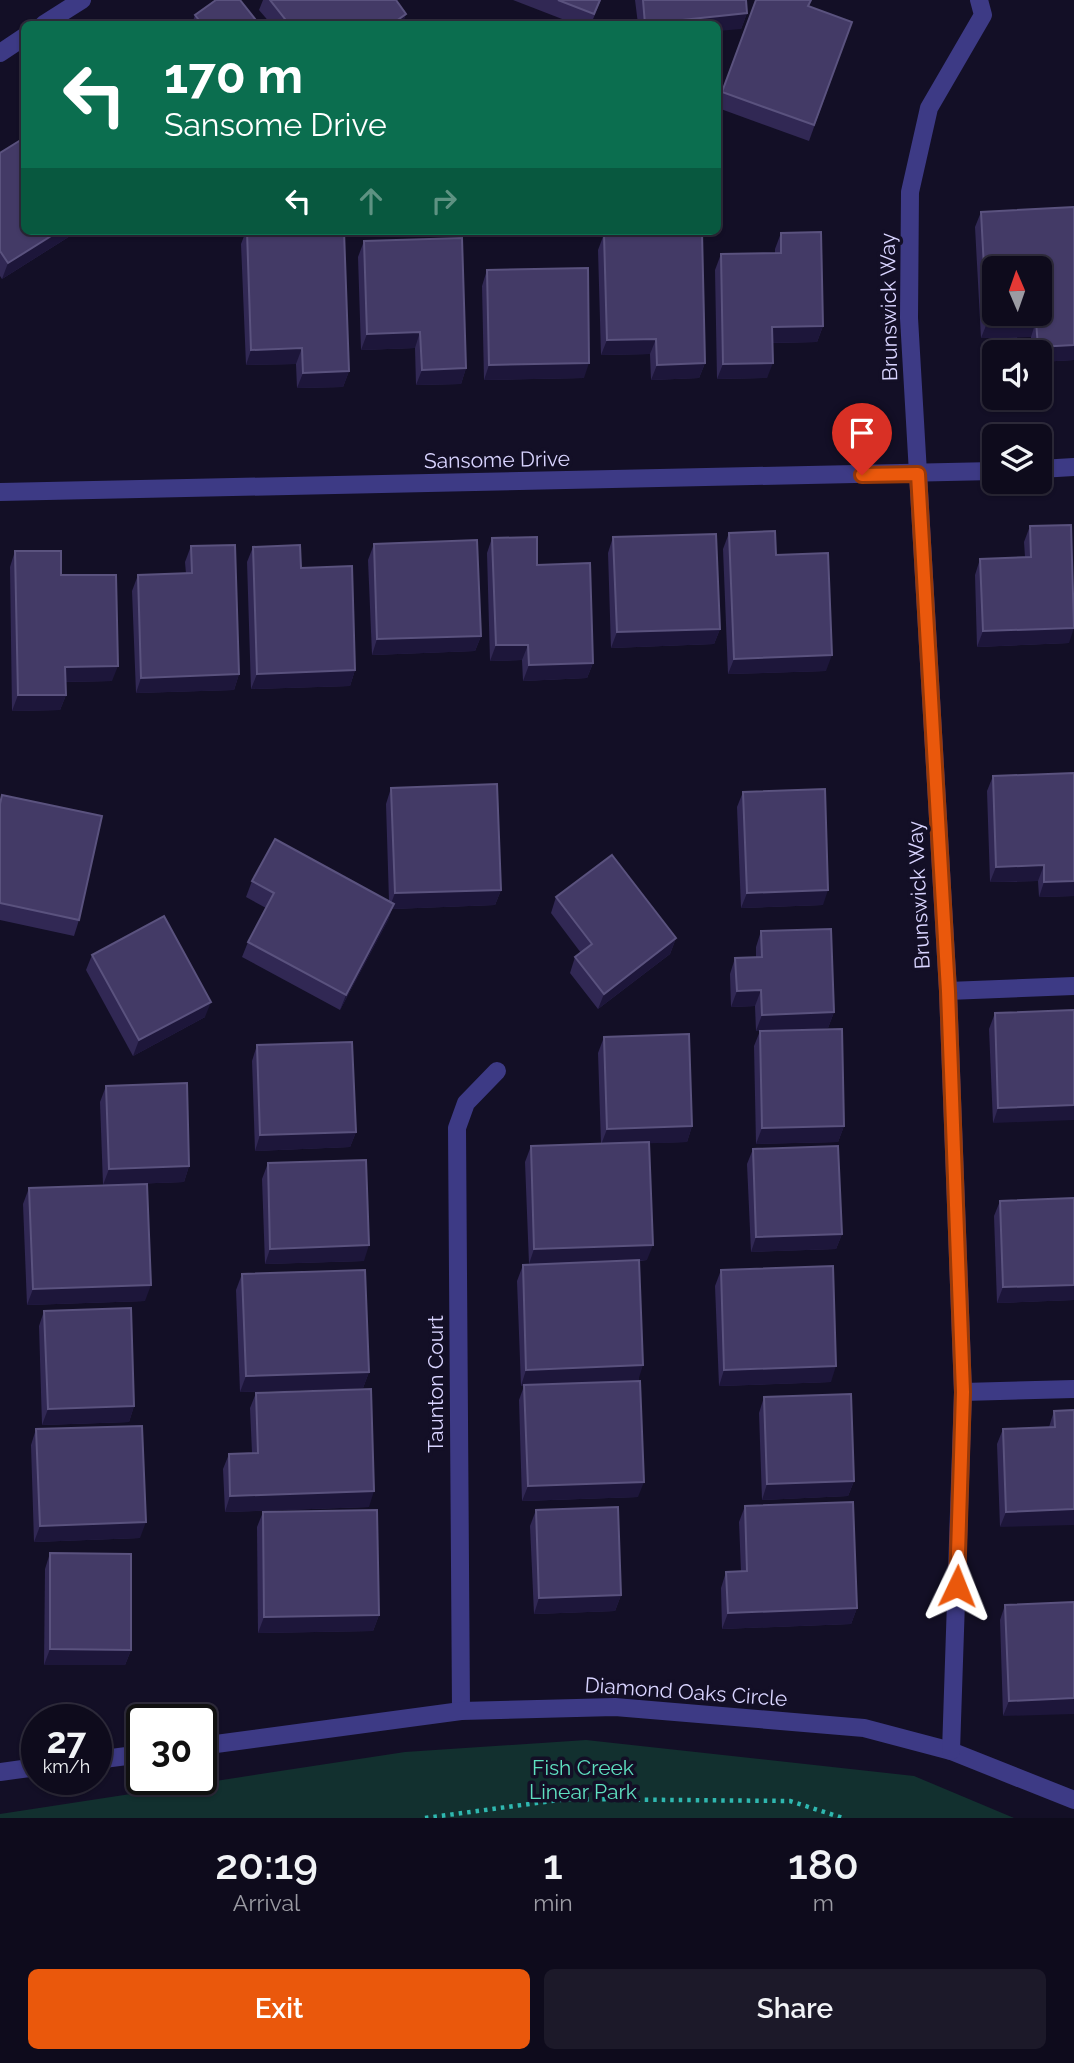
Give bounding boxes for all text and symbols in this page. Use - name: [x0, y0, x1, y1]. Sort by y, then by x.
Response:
- text: 170 m: [164, 47, 303, 104]
- icon: left: [49, 49, 140, 140]
- text: Sansome Drive: [164, 106, 387, 143]
- icon: left: [279, 182, 317, 220]
- icon: ahead: [352, 182, 390, 220]
- icon: right: [425, 182, 463, 220]
- street label: Brunswick Way: [875, 233, 902, 381]
- north arrow: [982, 256, 1052, 326]
- map controls: [982, 256, 1052, 494]
- button: sound: [982, 340, 1052, 410]
- pin: [832, 403, 892, 475]
- icon: arrive: [843, 414, 881, 452]
- button: layers: [982, 424, 1052, 494]
- street label: Sansome Drive: [424, 446, 570, 473]
- street label: Brunswick Way: [902, 820, 935, 970]
- street label: Taunton Court: [423, 1315, 448, 1453]
- position arrow: [920, 1549, 994, 1623]
- street label: Diamond Oaks Circle: [584, 1672, 788, 1711]
- speed limit sign: 30: [126, 1704, 217, 1795]
- text: 27: [47, 1720, 86, 1761]
- park label: Fish Creek Linear Park: [529, 1755, 637, 1804]
- text: km/h: [43, 1756, 90, 1777]
- text: 20:19: [215, 1840, 318, 1889]
- text: 1: [543, 1840, 563, 1889]
- text: 180: [788, 1840, 859, 1889]
- text: Arrival: [233, 1889, 300, 1916]
- text: min: [533, 1889, 573, 1916]
- text: m: [813, 1889, 834, 1916]
- button: Exit: [28, 1969, 530, 2049]
- button: Share: [544, 1969, 1046, 2049]

